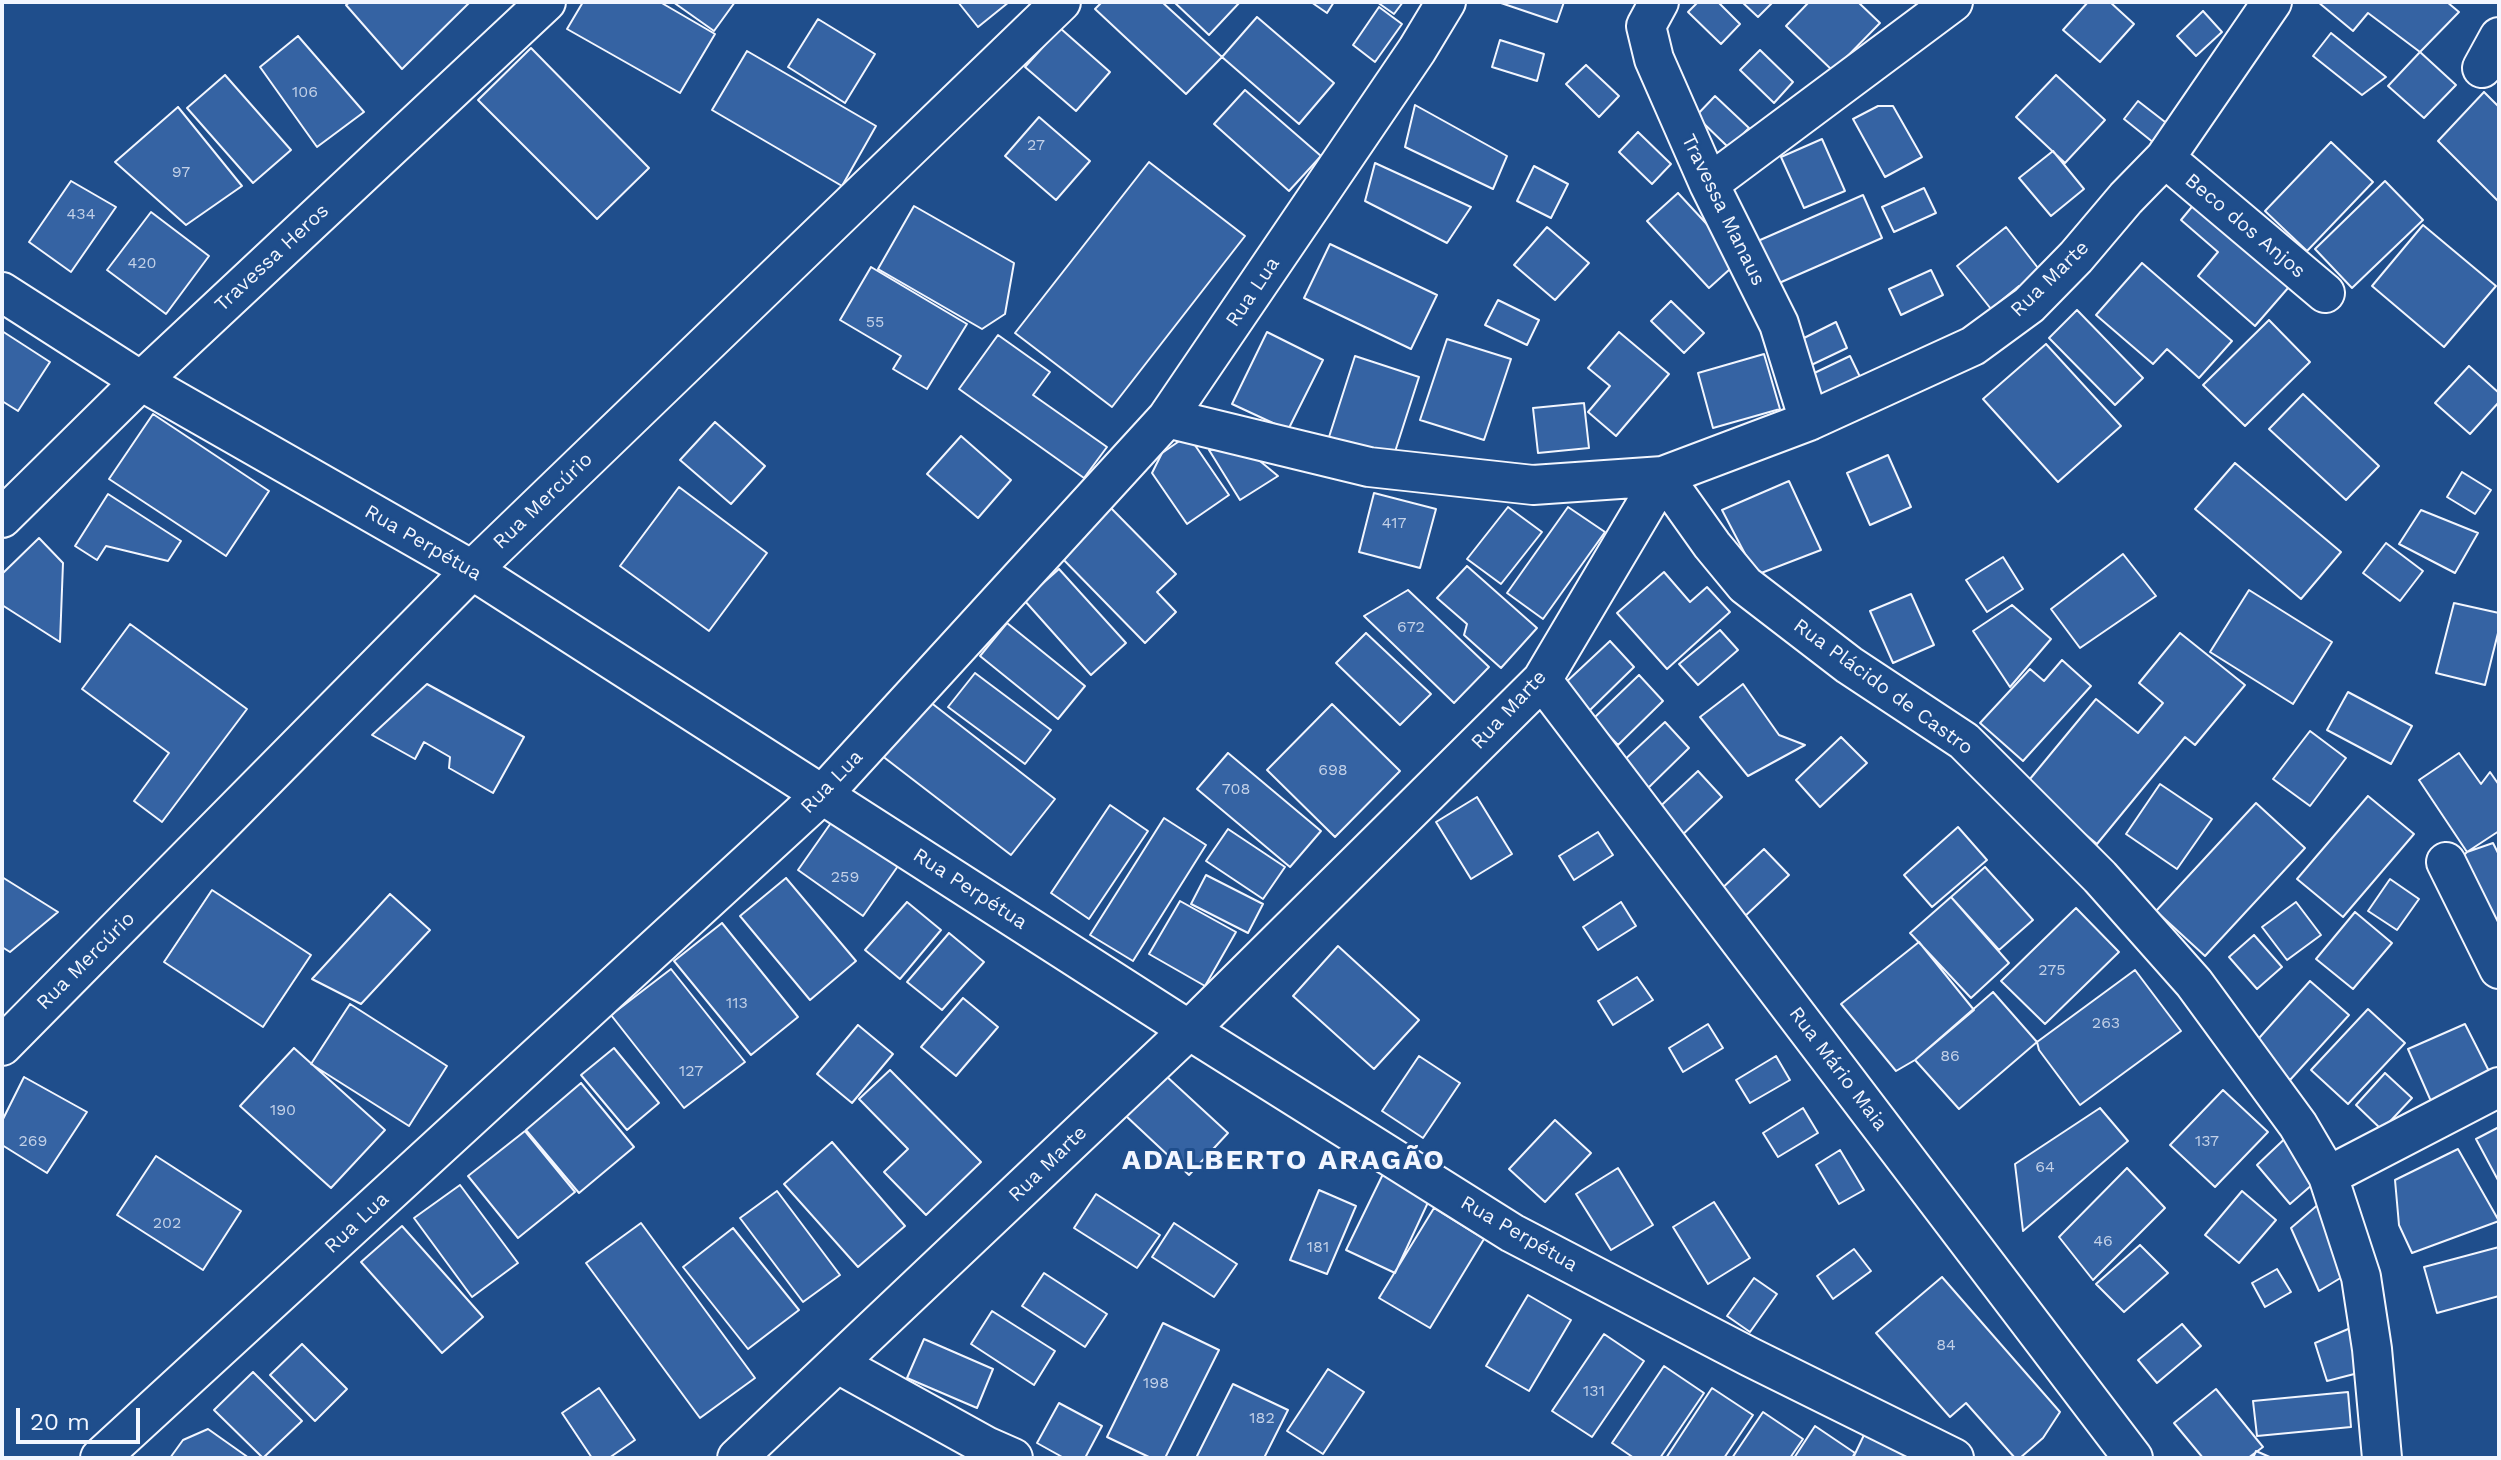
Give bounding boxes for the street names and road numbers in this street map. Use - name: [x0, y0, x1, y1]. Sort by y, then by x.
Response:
- street label: Travessa Manaus: [1676, 130, 1770, 290]
- street label: Beco dos Anjos: [2180, 169, 2310, 283]
- street label: Travessa Heros: [210, 199, 334, 317]
- street label: Rua Marte: [2006, 236, 2094, 322]
- street label: Rua Lua: [1221, 253, 1285, 331]
- street label: Rua Mercúrio: [488, 448, 598, 554]
- street label: Rua Perpétua: [360, 500, 486, 586]
- street label: Rua Plácido de Castro: [1789, 614, 1977, 760]
- street label: Rua Marte: [1466, 665, 1552, 755]
- street label: Rua Lua: [796, 745, 868, 819]
- street label: Rua Perpétua: [908, 843, 1032, 935]
- street label: Rua Mercúrio: [32, 907, 140, 1015]
- street label: Rua Mário Maia: [1784, 1002, 1892, 1136]
- street label: Rua Marte: [1004, 1121, 1092, 1207]
- street label: Rua Lua: [320, 1187, 394, 1259]
- street label: Rua Perpétua: [1456, 1191, 1582, 1277]

